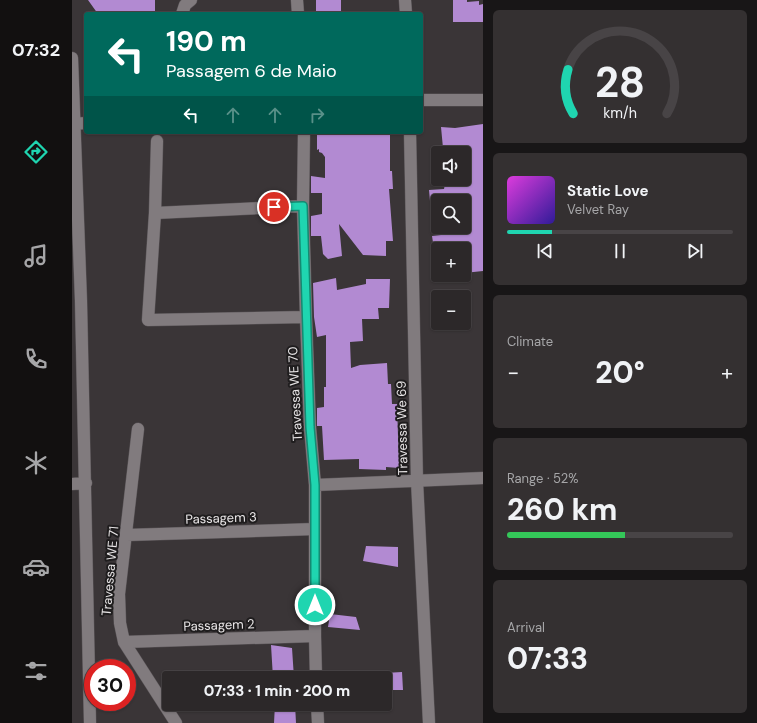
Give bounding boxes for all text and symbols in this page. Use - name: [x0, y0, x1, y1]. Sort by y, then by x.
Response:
- text: 190 m: [166, 23, 247, 60]
- icon: left: [100, 28, 152, 80]
- text: 07:32: [12, 38, 60, 62]
- text: 28: [595, 56, 645, 110]
- text: Passagem 6 de Maio: [166, 59, 337, 83]
- icon: left: [180, 104, 202, 126]
- icon: ahead: [222, 104, 244, 126]
- icon: ahead: [264, 104, 286, 126]
- icon: right: [306, 104, 328, 126]
- text: km/h: [603, 104, 637, 122]
- icon: directions: [22, 138, 50, 166]
- map controls: [431, 146, 471, 330]
- button: sound: [431, 146, 471, 186]
- text: Static Love: [567, 181, 648, 201]
- pin: [257, 190, 291, 224]
- button: search: [431, 194, 471, 234]
- icon: arrive: [263, 196, 285, 218]
- text: Velvet Ray: [567, 201, 629, 218]
- icon: previous: [534, 240, 556, 262]
- icon: pause: [609, 240, 631, 262]
- icon: next: [684, 240, 706, 262]
- icon: music: [22, 242, 50, 270]
- button: +: [431, 242, 471, 282]
- button: −: [431, 290, 471, 330]
- text: Climate: [507, 333, 553, 350]
- icon: phone: [22, 345, 50, 373]
- street label: Travessa WE 70: [284, 346, 306, 442]
- text: 20°: [595, 353, 645, 392]
- text: −: [507, 358, 519, 387]
- text: +: [721, 358, 733, 387]
- street label: Travessa We 69: [393, 381, 411, 475]
- icon: climate: [22, 449, 50, 477]
- text: Range · 52%: [507, 470, 578, 487]
- text: 260 km: [507, 490, 618, 529]
- street label: Passagem 3: [185, 508, 257, 528]
- street label: Travessa WE 71: [98, 525, 122, 617]
- icon: car: [22, 553, 50, 581]
- position arrow: [294, 584, 336, 626]
- street label: Passagem 2: [183, 615, 255, 635]
- text: Arrival: [507, 619, 545, 636]
- text: 07:33: [507, 639, 588, 678]
- icon: filters: [22, 657, 50, 685]
- speed limit sign: 30: [84, 659, 136, 711]
- text: 07:33 · 1 min · 200 m: [204, 681, 350, 701]

